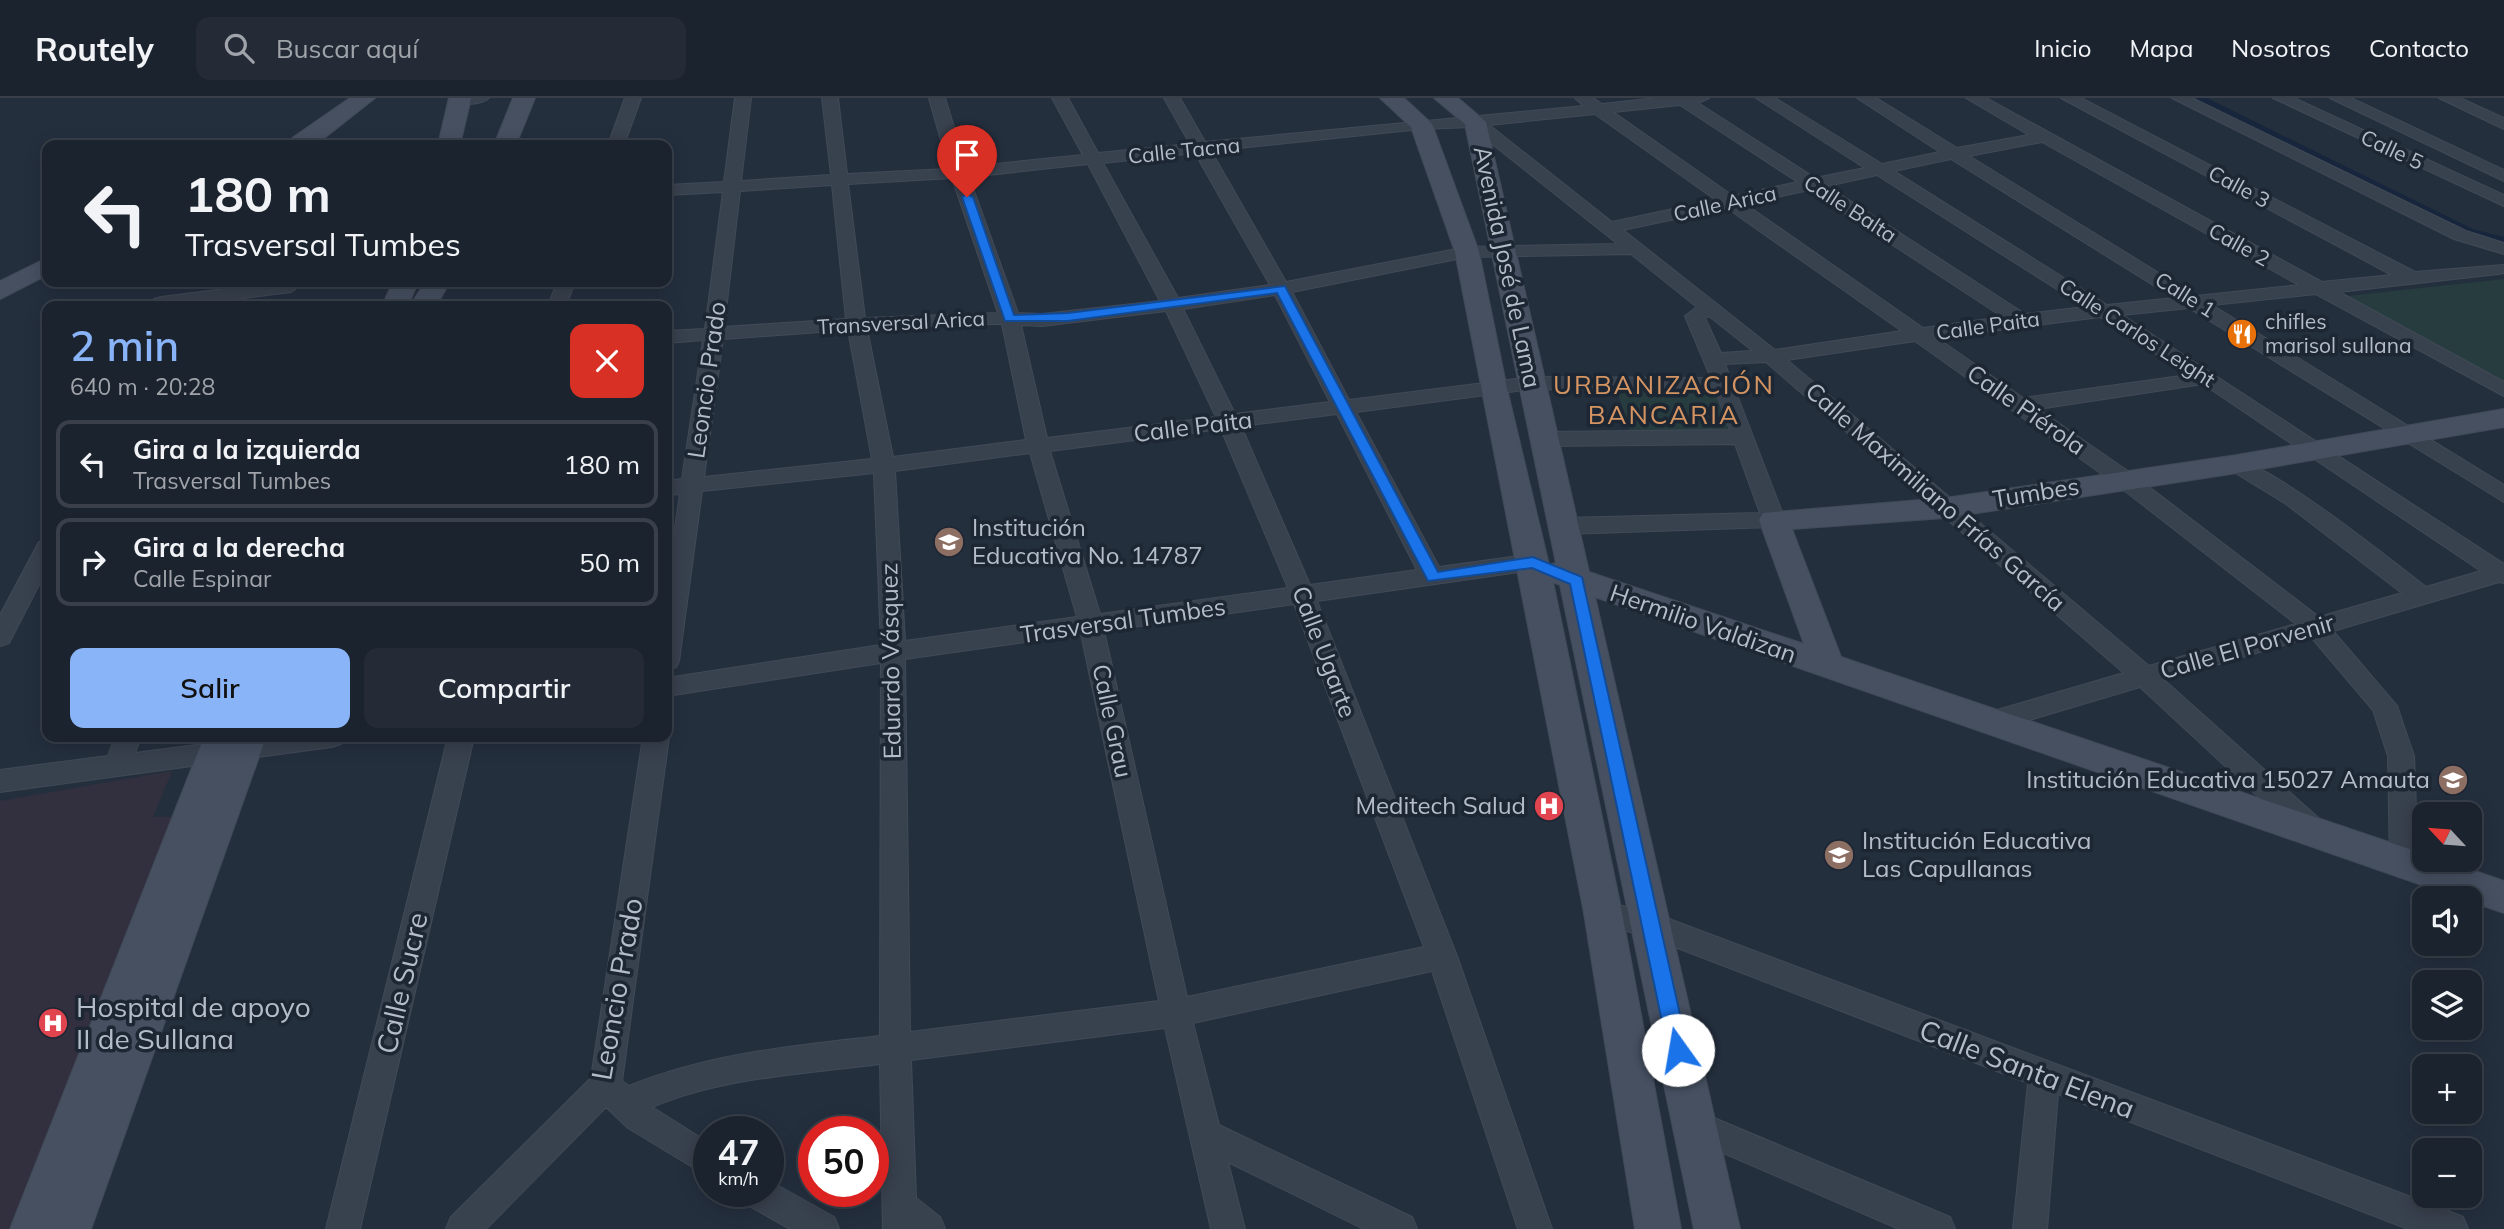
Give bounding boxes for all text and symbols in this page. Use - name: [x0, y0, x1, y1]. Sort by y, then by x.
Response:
- search box: [196, 17, 686, 80]
- text: Routely: [35, 28, 154, 69]
- icon: search: [220, 29, 258, 67]
- text: Buscar aquí: [276, 32, 418, 65]
- text: Inicio: [2034, 33, 2091, 63]
- text: Mapa: [2129, 33, 2193, 63]
- text: Nosotros: [2231, 33, 2331, 63]
- text: Contacto: [2369, 33, 2469, 63]
- street label: Calle 5: [2357, 123, 2428, 175]
- pin: [937, 125, 997, 197]
- street label: Calle Tacna: [1127, 131, 1241, 169]
- icon: arrive: [948, 136, 986, 174]
- street label: Avenida José de Lama: [1468, 143, 1548, 391]
- street label: Calle 3: [2204, 159, 2275, 213]
- text: 180 m: [185, 163, 331, 224]
- icon: left: [70, 168, 161, 259]
- street label: Calle Balta: [1799, 169, 1902, 248]
- street label: Calle Arica: [1671, 179, 1779, 227]
- street label: Calle 2: [2204, 217, 2275, 272]
- text: Trasversal Tumbes: [185, 224, 461, 264]
- street label: Calle 1: [2151, 266, 2220, 323]
- street label: Calle Carlos Leight: [2055, 272, 2220, 392]
- street label: Leoncio Prado: [680, 300, 732, 460]
- street label: Transversal Arica: [816, 305, 986, 339]
- street label: Calle Paita: [1934, 305, 2041, 345]
- place label: chifles marisol sullana: [2265, 308, 2412, 358]
- restaurant icon: chifles marisol sullana: [2225, 317, 2259, 351]
- text: 2 min: [70, 319, 179, 372]
- button: close: [570, 324, 644, 398]
- street label: Calle Piérola: [1961, 357, 2092, 461]
- district label: URBANIZACIÓN BANCARIA: [1553, 368, 1775, 431]
- text: 640 m · 20:28: [70, 372, 215, 401]
- street label: Calle Maximiliano Frías García: [1800, 375, 2072, 617]
- street label: Calle Paita: [1132, 404, 1254, 448]
- text: Gira a la izquierda: [133, 433, 361, 466]
- icon: left: [74, 445, 112, 483]
- text: 180 m: [564, 448, 640, 481]
- text: Trasversal Tumbes: [133, 466, 331, 495]
- street label: Tumbes: [1991, 470, 2081, 514]
- place label: Institución Educativa No. 14787: [972, 512, 1203, 570]
- school or university icon: Institución Educativa No. 14787: [932, 525, 966, 559]
- text: Gira a la derecha: [133, 531, 345, 564]
- icon: right: [74, 543, 112, 581]
- text: 50 m: [579, 546, 640, 579]
- street label: Eduardo Vásquez: [873, 563, 907, 759]
- text: Calle Espinar: [133, 564, 271, 593]
- street label: Hermilio Valdizan: [1606, 577, 1800, 669]
- street label: Calle Ugarte: [1286, 582, 1364, 722]
- street label: Trasversal Tumbes: [1018, 591, 1227, 649]
- street label: Calle El Porvenir: [2156, 607, 2337, 685]
- button: Salir: [70, 648, 350, 728]
- button: Compartir: [364, 648, 644, 728]
- street label: Calle Grau: [1086, 661, 1140, 780]
- school or university icon: Institución Educativa 15027 Amauta: [2436, 763, 2470, 797]
- place label: Institución Educativa 15027 Amauta: [2026, 764, 2430, 794]
- hospital icon: Meditech Salud: [1532, 789, 1566, 823]
- place label: Meditech Salud: [1355, 790, 1526, 820]
- north arrow: [2412, 802, 2482, 872]
- map controls: [2412, 802, 2482, 1208]
- place label: Institución Educativa Las Capullanas: [1862, 825, 2092, 883]
- school or university icon: Institución Educativa Las Capullanas: [1822, 838, 1856, 872]
- button: sound: [2412, 886, 2482, 956]
- street label: Leoncio Prado: [583, 895, 650, 1083]
- street label: Calle Sucre: [368, 909, 435, 1057]
- button: layers: [2412, 970, 2482, 1040]
- place label: Hospital de apoyo II de Sullana: [76, 989, 311, 1056]
- hospital icon: Hospital de apoyo II de Sullana: [36, 1006, 70, 1040]
- street label: Calle Santa Elena: [1915, 1011, 2140, 1126]
- position arrow: [1641, 1013, 1715, 1087]
- button: +: [2412, 1054, 2482, 1124]
- speed limit sign: 50: [798, 1116, 889, 1207]
- text: 47: [717, 1130, 760, 1174]
- button: −: [2412, 1138, 2482, 1208]
- text: km/h: [718, 1167, 759, 1190]

